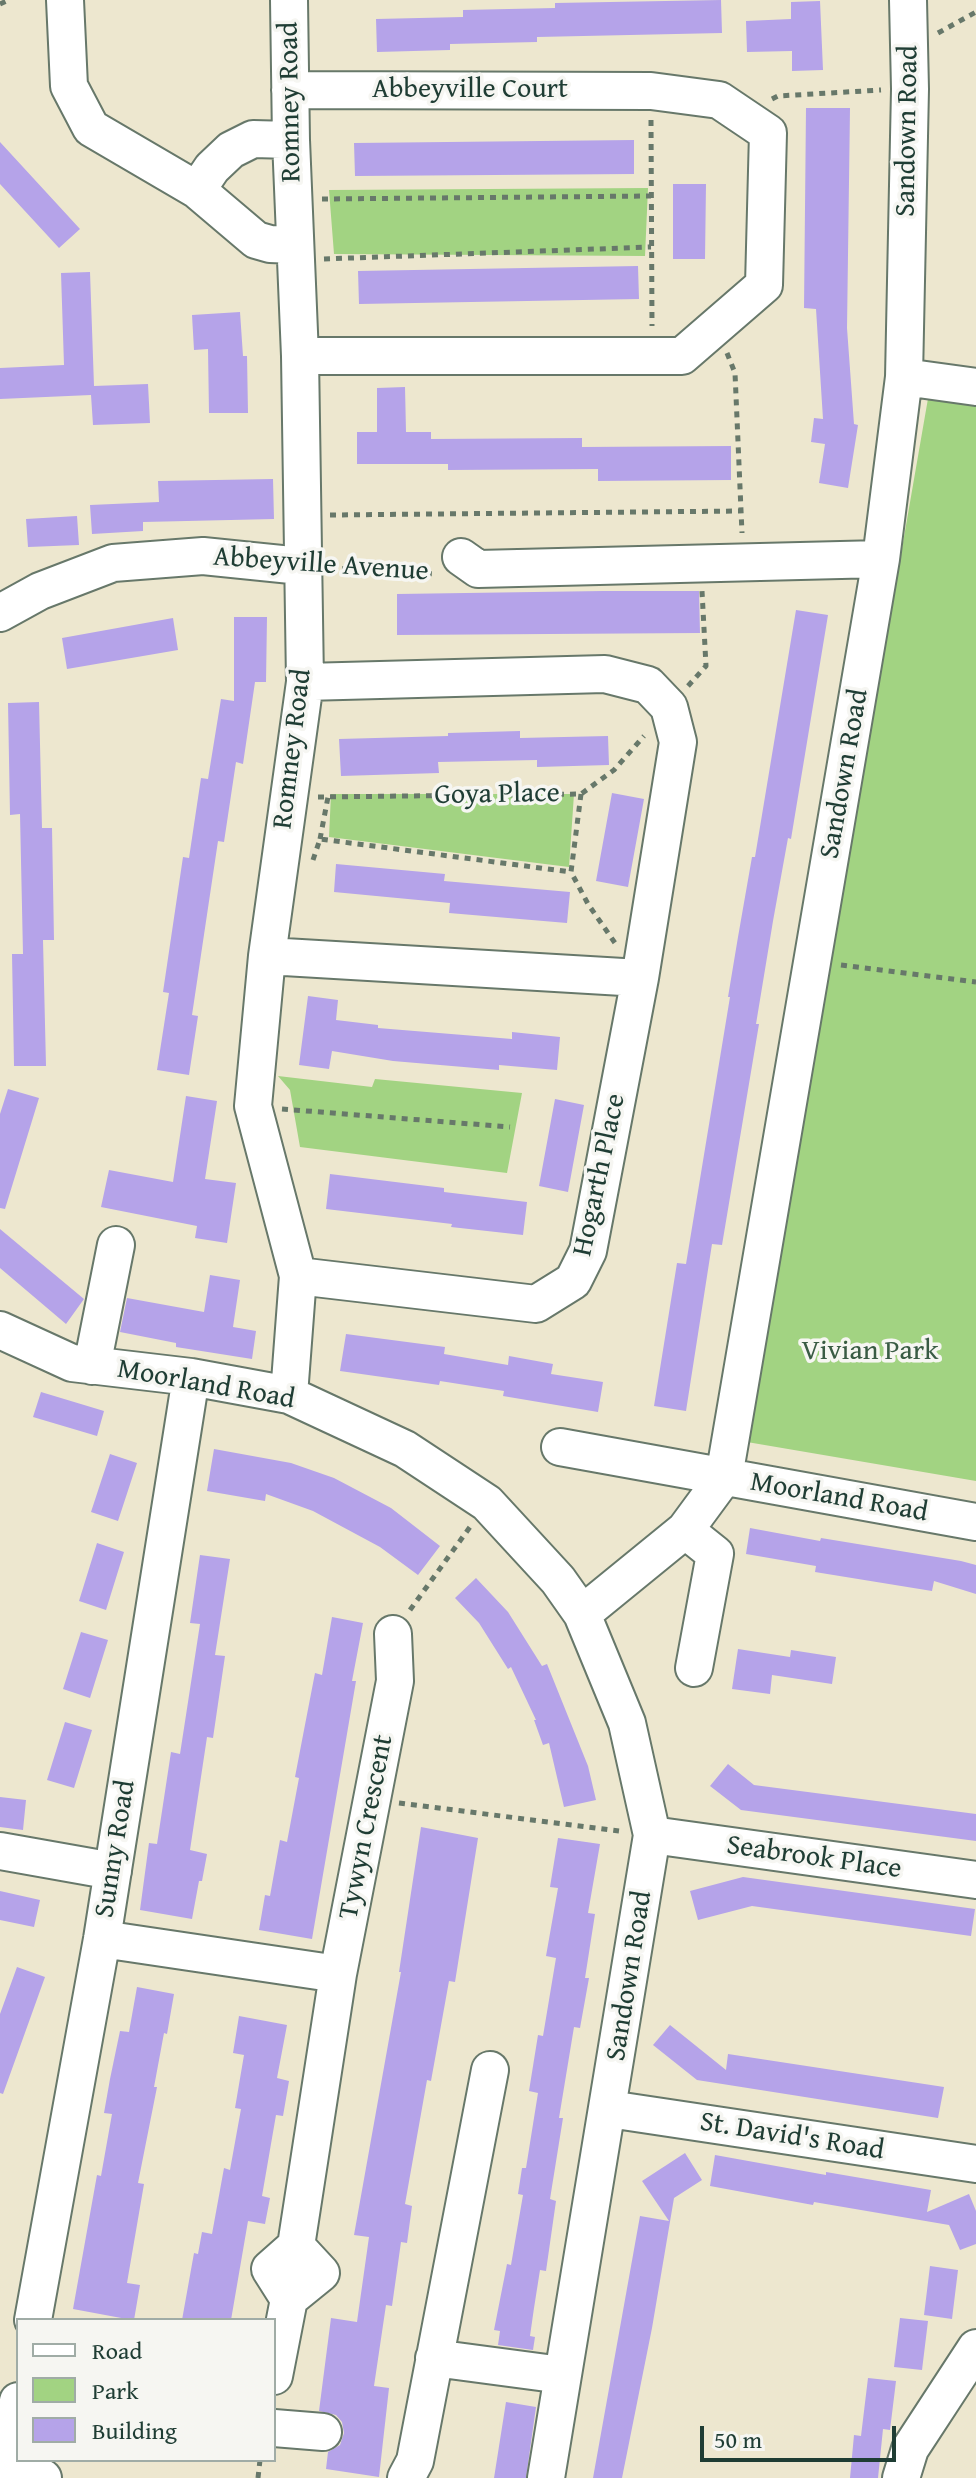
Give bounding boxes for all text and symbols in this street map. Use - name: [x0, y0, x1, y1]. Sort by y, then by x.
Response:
- street label: Romney Road: [273, 21, 309, 183]
- street label: Sandown Road: [890, 45, 926, 217]
- street label: Abbeyville Court: [372, 73, 568, 107]
- street label: Abbeyville Avenue: [212, 541, 430, 589]
- street label: Romney Road: [267, 667, 319, 831]
- street label: Sandown Road: [814, 686, 876, 862]
- street label: Goya Place: [434, 777, 560, 813]
- street label: Hogarth Place: [566, 1091, 634, 1259]
- park label: Vivian Park: [801, 1335, 939, 1369]
- street label: Moorland Road: [115, 1353, 297, 1417]
- street label: Moorland Road: [748, 1466, 930, 1530]
- street label: Tywyn Crescent: [333, 1732, 401, 1922]
- street label: Sunny Road: [89, 1778, 143, 1920]
- street label: Seabrook Place: [724, 1829, 904, 1887]
- street label: Sandown Road: [600, 1889, 660, 2063]
- street label: St. David's Road: [697, 2106, 887, 2168]
- legend: [16, 2318, 276, 2462]
- text: Road: [92, 2333, 142, 2368]
- text: Park: [92, 2373, 138, 2408]
- scale bar: [704, 2410, 900, 2460]
- text: Building: [92, 2413, 177, 2448]
- text: 50 m: [714, 2422, 762, 2457]

